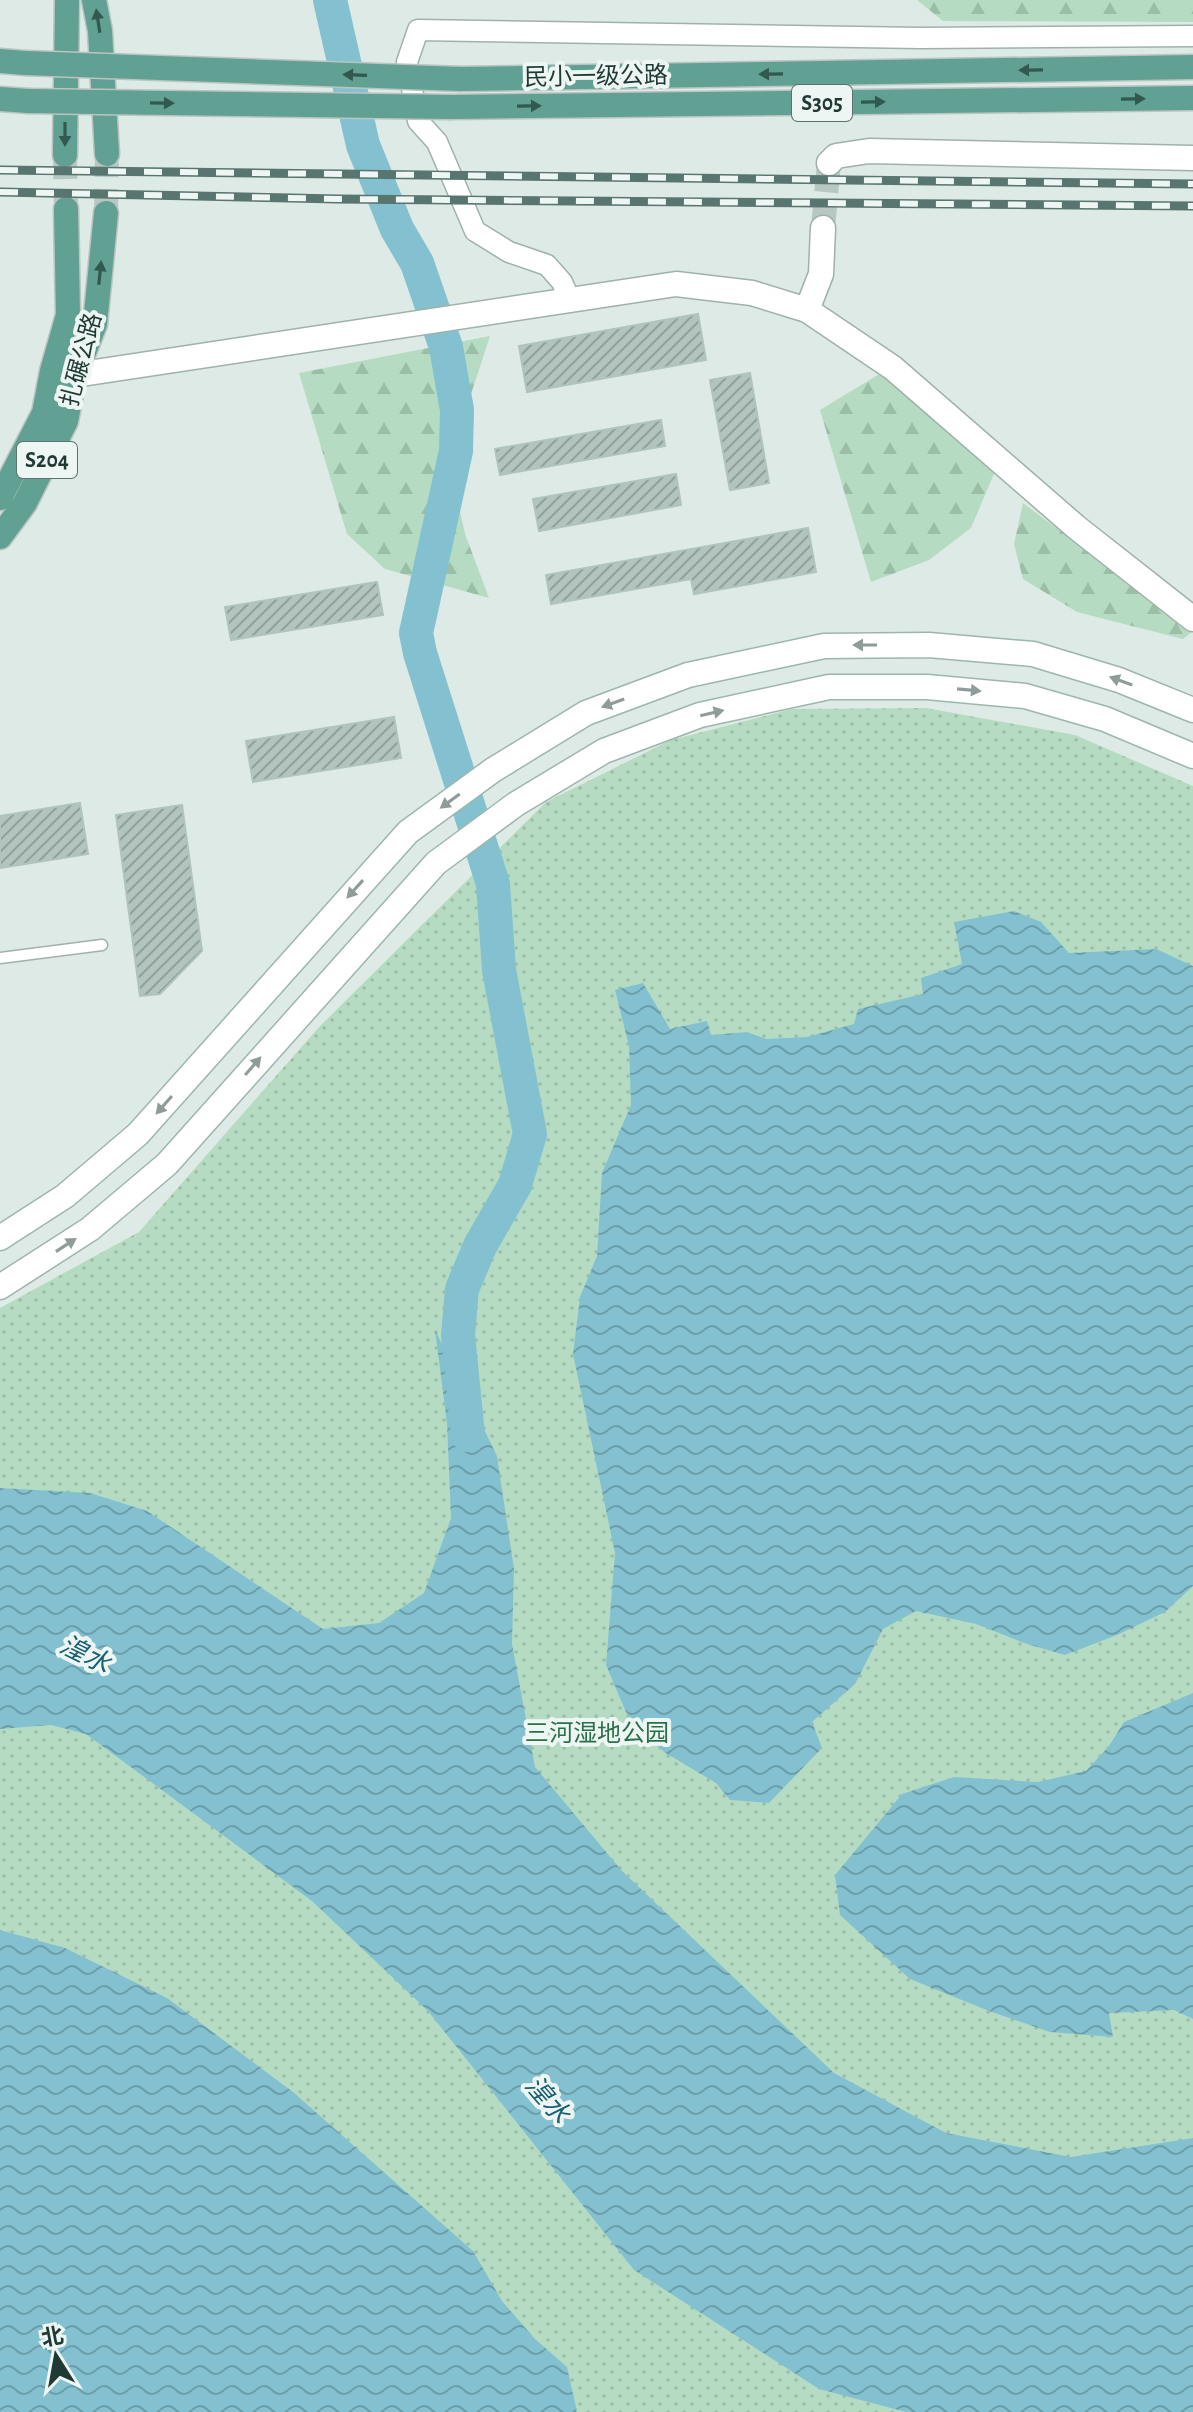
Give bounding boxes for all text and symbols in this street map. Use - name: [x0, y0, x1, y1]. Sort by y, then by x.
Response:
- one-way arrow: [91, 8, 104, 33]
- street label: 民小一级公路: [524, 62, 668, 90]
- one-way arrow: [1018, 63, 1043, 76]
- one-way arrow: [342, 68, 368, 81]
- one-way arrow: [758, 68, 783, 80]
- road number: S305: [792, 85, 852, 121]
- one-way arrow: [1121, 93, 1146, 105]
- one-way arrow: [861, 96, 886, 108]
- one-way arrow: [150, 97, 175, 109]
- one-way arrow: [517, 100, 542, 112]
- one-way arrow: [59, 122, 71, 147]
- one-way arrow: [93, 260, 106, 285]
- street label: 扎碾公路: [56, 310, 106, 409]
- road number: S204: [17, 442, 77, 478]
- one-way arrow: [852, 639, 877, 652]
- one-way arrow: [1109, 674, 1133, 687]
- one-way arrow: [957, 684, 982, 697]
- one-way arrow: [601, 697, 625, 710]
- one-way arrow: [700, 706, 725, 719]
- one-way arrow: [439, 793, 461, 809]
- one-way arrow: [346, 879, 364, 898]
- one-way arrow: [243, 1056, 261, 1076]
- one-way arrow: [155, 1095, 173, 1114]
- one-way arrow: [55, 1237, 76, 1252]
- water label: 湟水: [56, 1631, 115, 1679]
- park label: 三河湿地公园: [525, 1720, 669, 1746]
- water label: 湟水: [520, 2071, 575, 2129]
- north arrow: [16, 2316, 96, 2396]
- text: 北: [39, 2323, 65, 2350]

